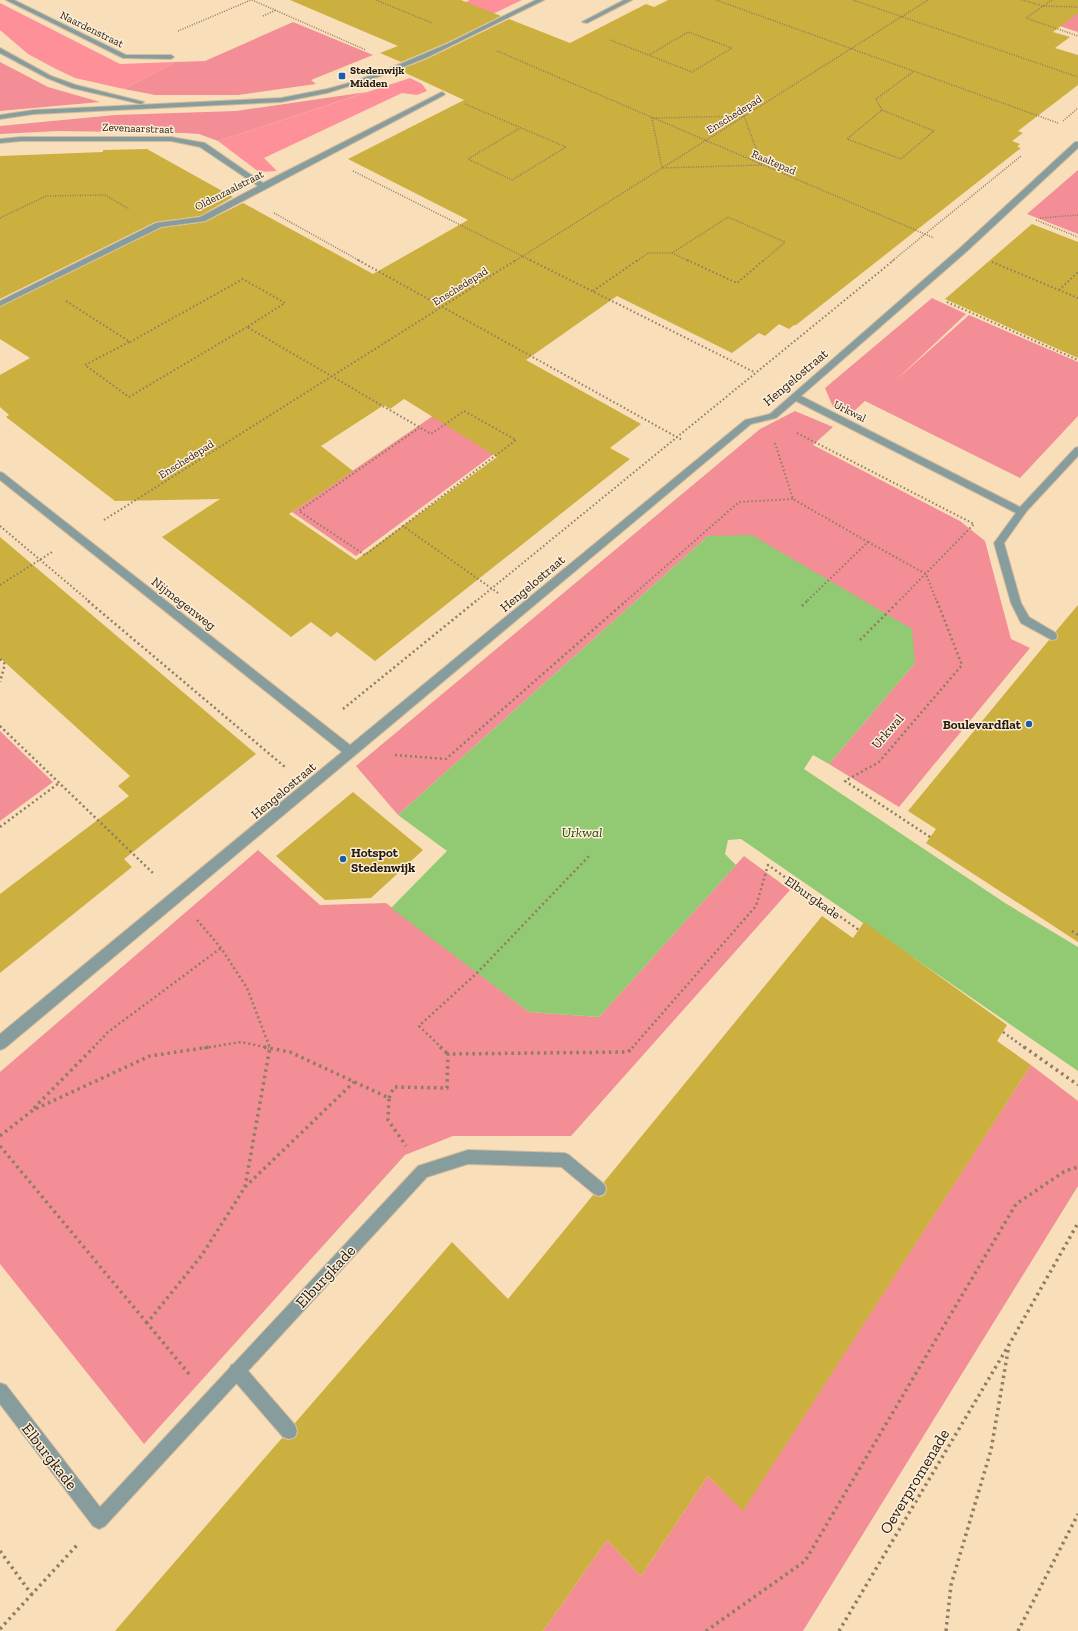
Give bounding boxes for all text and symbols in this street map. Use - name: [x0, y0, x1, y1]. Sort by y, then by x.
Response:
- street label: Naardenstraat: [58, 9, 126, 51]
- place label: Stedenwijk Midden: [350, 64, 404, 90]
- marker: Stedenwijk Midden: [337, 71, 347, 81]
- street label: Enschedepad: [704, 92, 764, 137]
- street label: Zevenaarstraat: [102, 121, 175, 136]
- street label: Raaltepad: [750, 147, 798, 178]
- street label: Oldenzaalstraat: [193, 167, 266, 213]
- street label: Enschedepad: [430, 264, 490, 309]
- street label: Hengelostraat: [760, 346, 831, 409]
- street label: Urkwal: [831, 398, 868, 425]
- street label: Enschedepad: [156, 437, 216, 482]
- street label: Hengelostraat: [497, 552, 568, 615]
- street label: Nijmegenweg: [148, 574, 219, 634]
- street label: Urkwal: [868, 711, 907, 752]
- place label: Boulevardflat: [943, 717, 1022, 732]
- marker: Boulevardflat: [1024, 719, 1034, 729]
- street label: Hengelostraat: [248, 759, 319, 822]
- water label: Urkwal: [562, 824, 602, 841]
- place label: Hotspot Stedenwijk: [351, 845, 415, 876]
- marker: Hotspot Stedenwijk: [338, 854, 348, 864]
- street label: Elburgkade: [782, 873, 843, 922]
- street label: Elburgkade: [291, 1241, 359, 1312]
- street label: Elburgkade: [18, 1419, 81, 1493]
- street label: Oeverpromenade: [876, 1425, 953, 1537]

